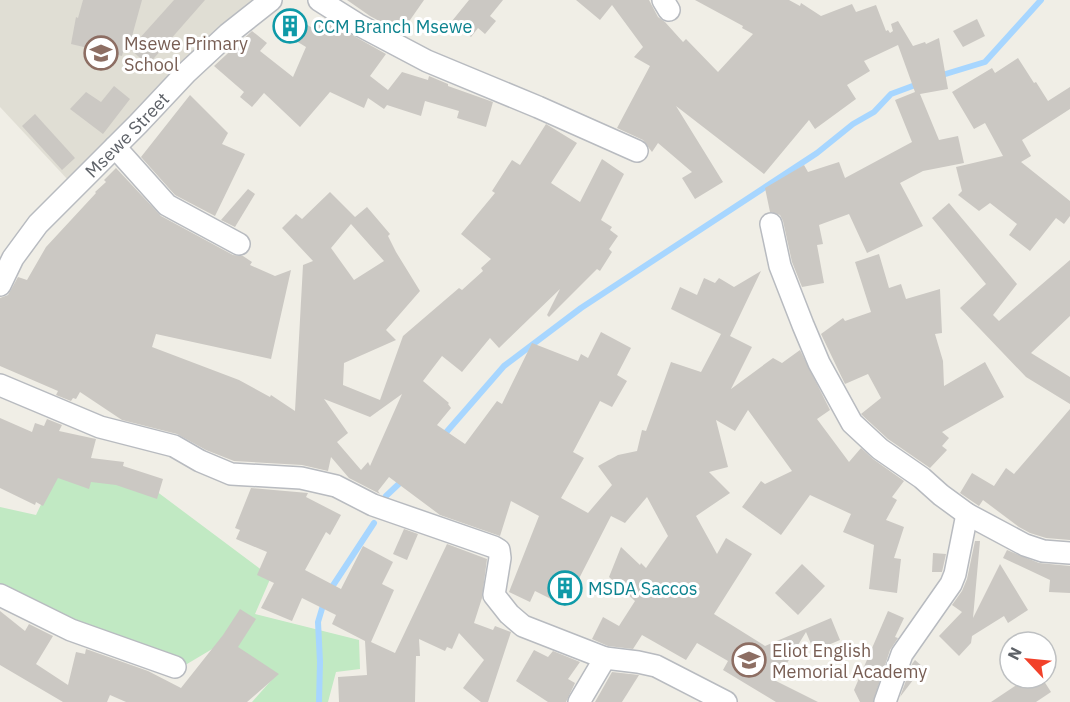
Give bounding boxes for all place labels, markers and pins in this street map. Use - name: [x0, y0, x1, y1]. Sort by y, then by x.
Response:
- building icon: CCM Branch Msewe: [272, 8, 308, 44]
- place label: CCM Branch Msewe: [313, 15, 473, 38]
- place label: Msewe Primary School: [124, 32, 248, 76]
- school or university icon: Msewe Primary School: [83, 35, 119, 71]
- building icon: MSDA Saccos: [547, 570, 583, 606]
- place label: MSDA Saccos: [588, 577, 698, 600]
- place label: Eliot English Memorial Academy: [772, 639, 927, 683]
- school or university icon: Eliot English Memorial Academy: [731, 642, 767, 678]

